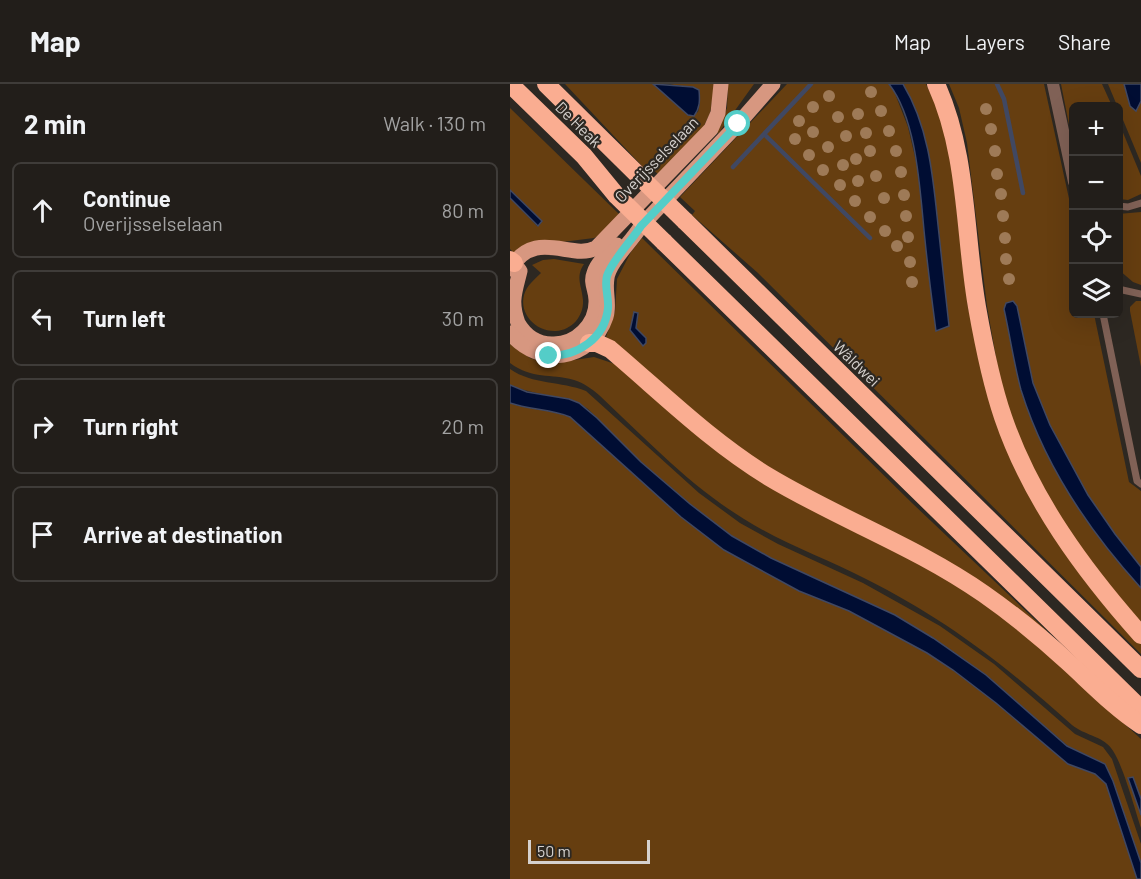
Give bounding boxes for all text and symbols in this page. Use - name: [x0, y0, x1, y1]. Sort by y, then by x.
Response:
- text: Map: [30, 24, 81, 58]
- text: Map: [894, 29, 931, 54]
- text: Layers: [964, 29, 1025, 54]
- text: Share: [1058, 29, 1111, 54]
- street label: De Heak: [552, 97, 606, 151]
- map controls: [1069, 102, 1123, 318]
- button: +: [1069, 102, 1123, 156]
- text: 2 min: [24, 108, 86, 139]
- route start: [724, 110, 750, 136]
- text: Walk · 130 m: [383, 111, 486, 135]
- street label: Overijsselselaan: [610, 112, 702, 206]
- button: −: [1069, 156, 1123, 210]
- text: Continue: [83, 185, 171, 211]
- icon: ahead: [26, 194, 59, 227]
- text: 80 m: [442, 198, 484, 222]
- button: locate: [1069, 210, 1123, 264]
- text: Overijsselselaan: [83, 211, 223, 235]
- button: layers: [1069, 264, 1123, 318]
- icon: left: [26, 302, 59, 335]
- text: Turn left: [83, 305, 166, 331]
- text: 30 m: [442, 306, 484, 330]
- street label: Wâldwei: [830, 336, 884, 390]
- route end: [535, 342, 561, 368]
- icon: right: [26, 410, 59, 443]
- text: Turn right: [83, 413, 178, 439]
- text: 20 m: [441, 414, 484, 438]
- icon: arrive: [26, 518, 59, 551]
- text: Arrive at destination: [83, 521, 282, 547]
- scale bar: [528, 837, 650, 864]
- text: 50 m: [537, 841, 571, 860]

